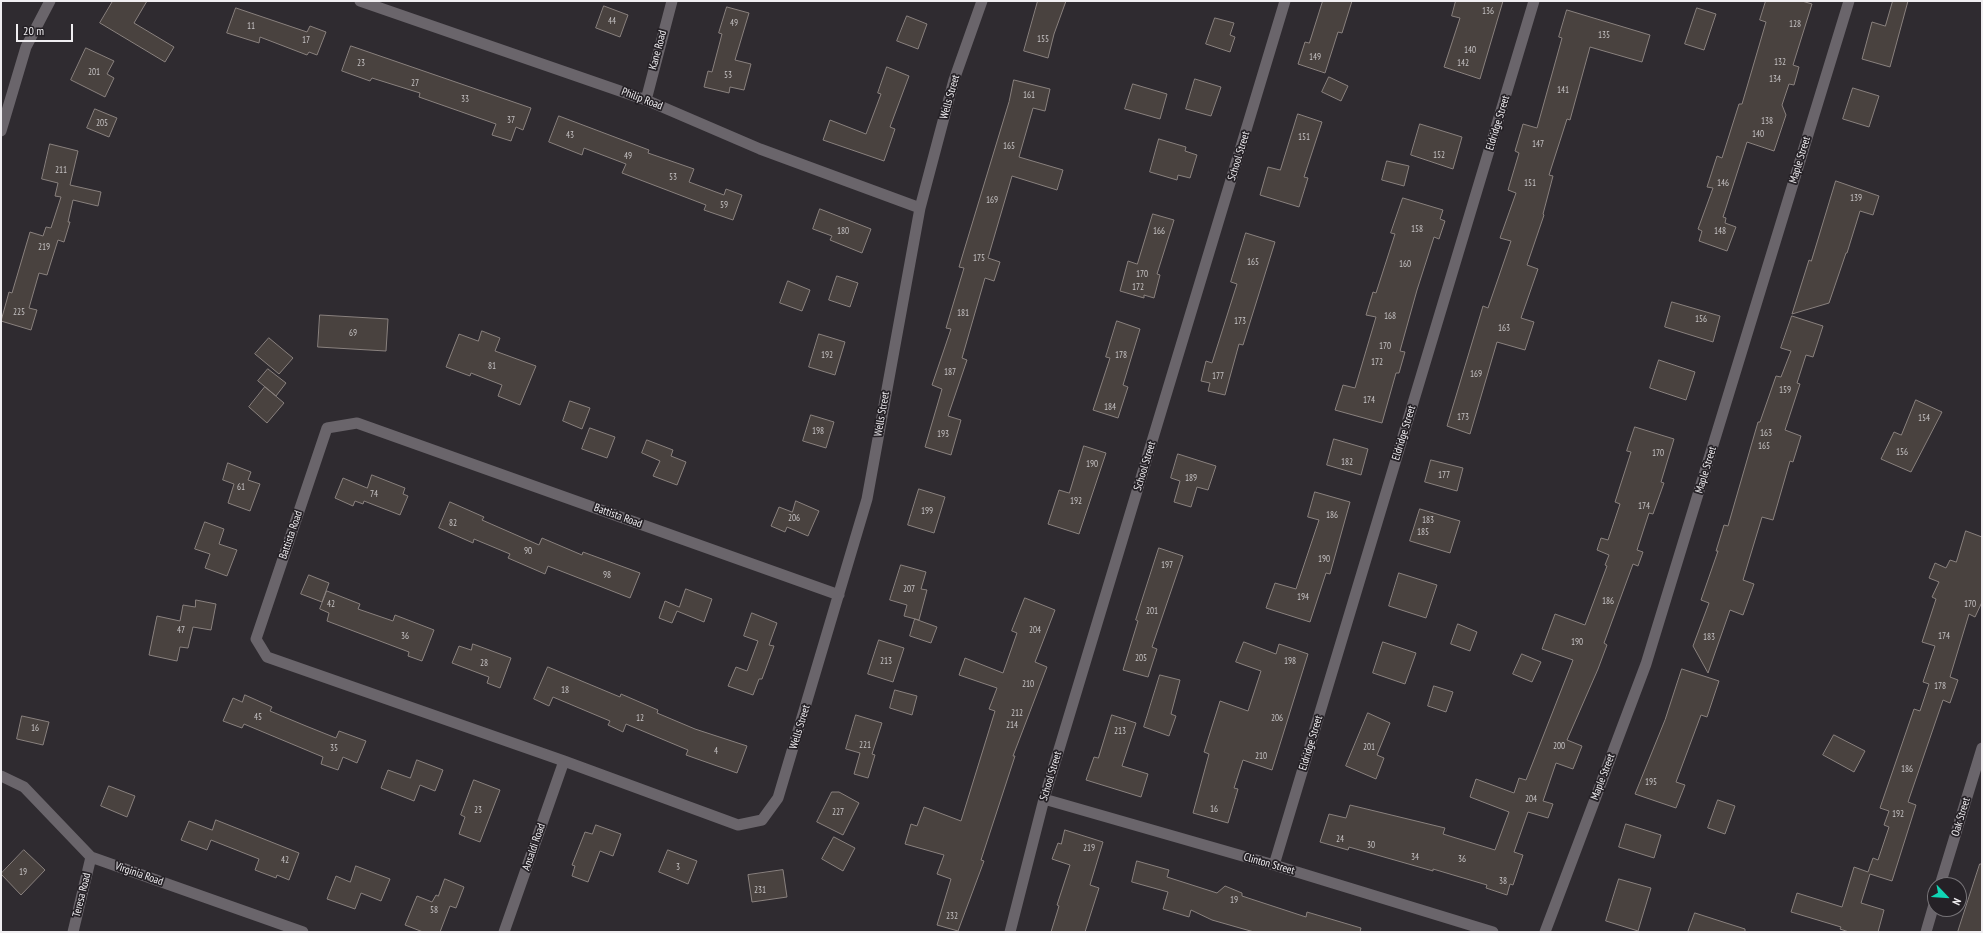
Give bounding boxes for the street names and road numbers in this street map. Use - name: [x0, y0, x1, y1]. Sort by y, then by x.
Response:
- street label: Kane Road: [646, 29, 670, 71]
- street label: Wells Street: [937, 73, 963, 121]
- street label: Philip Road: [620, 85, 664, 113]
- street label: Eldridge Street: [1483, 94, 1513, 152]
- street label: School Street: [1225, 130, 1253, 182]
- street label: Maple Street: [1787, 135, 1813, 185]
- street label: Wells Street: [872, 390, 892, 438]
- street label: Eldridge Street: [1389, 404, 1419, 462]
- street label: School Street: [1131, 440, 1159, 492]
- street label: Maple Street: [1693, 445, 1719, 495]
- street label: Battista Road: [592, 501, 644, 531]
- street label: Battista Road: [277, 509, 305, 561]
- street label: Wells Street: [787, 703, 813, 751]
- street label: Eldridge Street: [1296, 714, 1326, 772]
- street label: School Street: [1037, 750, 1065, 802]
- street label: Maple Street: [1588, 752, 1618, 802]
- street label: Oak Street: [1949, 796, 1973, 838]
- street label: Ansaldi Road: [520, 822, 548, 872]
- street label: Clinton Street: [1242, 850, 1296, 878]
- street label: Virginia Road: [113, 860, 165, 888]
- street label: Teresa Road: [70, 872, 94, 918]

